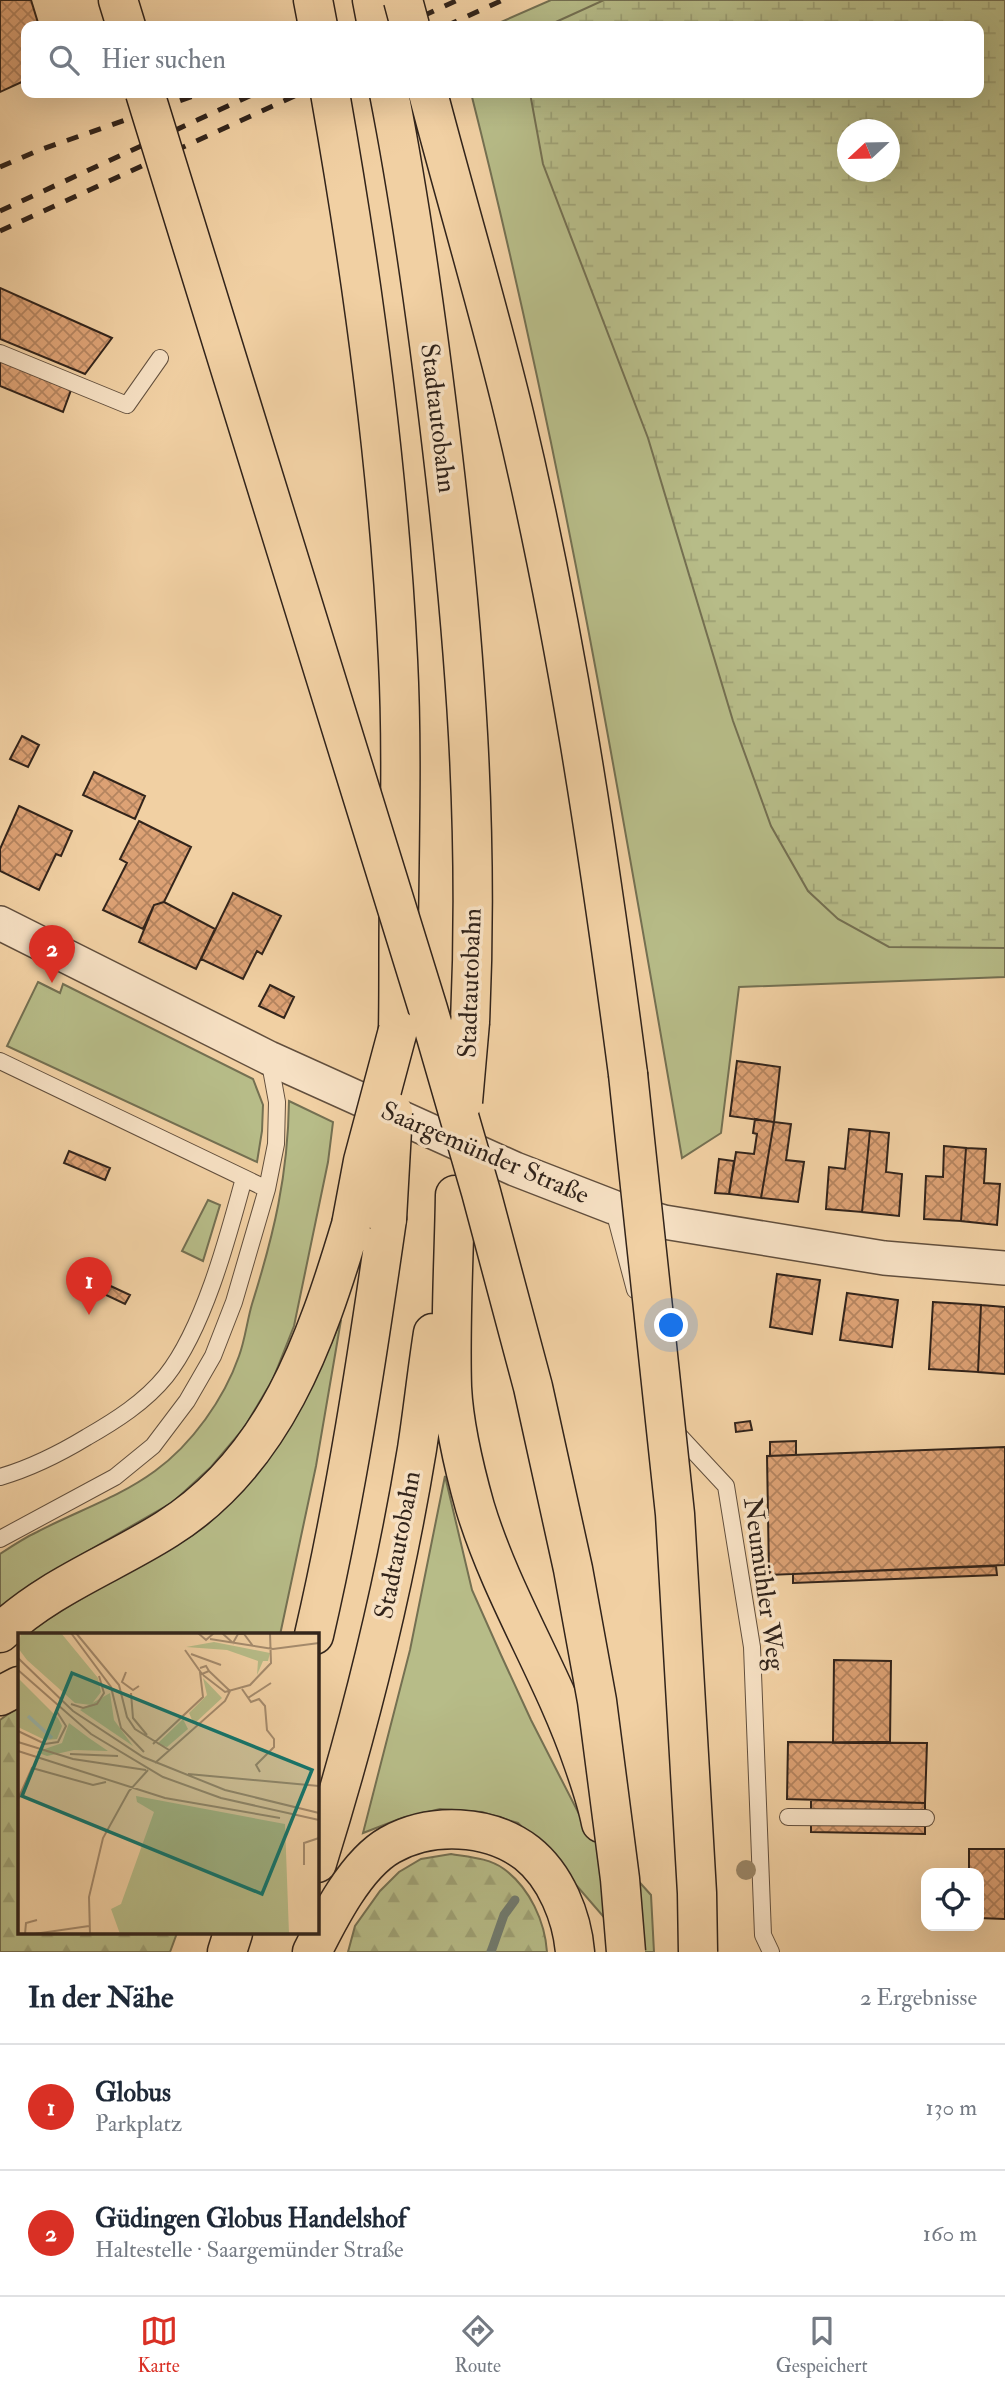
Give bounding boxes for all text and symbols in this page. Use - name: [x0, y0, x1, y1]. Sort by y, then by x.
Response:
- search box: [21, 21, 984, 98]
- icon: search: [45, 41, 83, 79]
- text: Hier suchen: [101, 44, 226, 76]
- north arrow: [837, 119, 900, 182]
- street label: Stadtautobahn: [413, 342, 463, 494]
- street label: Stadtautobahn: [451, 907, 489, 1059]
- pin: 2: [29, 925, 75, 983]
- street label: Saargemünder Straße: [376, 1095, 594, 1211]
- pin: 1: [66, 1257, 112, 1315]
- your location: [654, 1308, 688, 1342]
- street label: Stadtautobahn: [368, 1468, 428, 1622]
- street label: Neumühler Weg: [736, 1495, 792, 1674]
- inset map: [18, 1633, 318, 1934]
- map controls: [921, 1868, 984, 1931]
- button: locate: [921, 1868, 984, 1931]
- text: In der Nähe: [28, 1979, 173, 2016]
- text: 2 Ergebnisse: [860, 1983, 977, 2012]
- text: Globus: [95, 2077, 171, 2109]
- text: 1: [47, 2093, 55, 2122]
- text: 130 m: [925, 2093, 977, 2122]
- text: Parkplatz: [95, 2109, 182, 2138]
- text: Güdingen Globus Handelshof: [95, 2203, 406, 2235]
- text: 2: [45, 2219, 57, 2248]
- text: 160 m: [923, 2219, 977, 2248]
- text: Haltestelle · Saargemünder Straße: [95, 2235, 404, 2264]
- tab: Karte: [137, 2312, 180, 2378]
- tab: Route: [455, 2312, 501, 2378]
- tab: Gespeichert: [776, 2312, 868, 2378]

